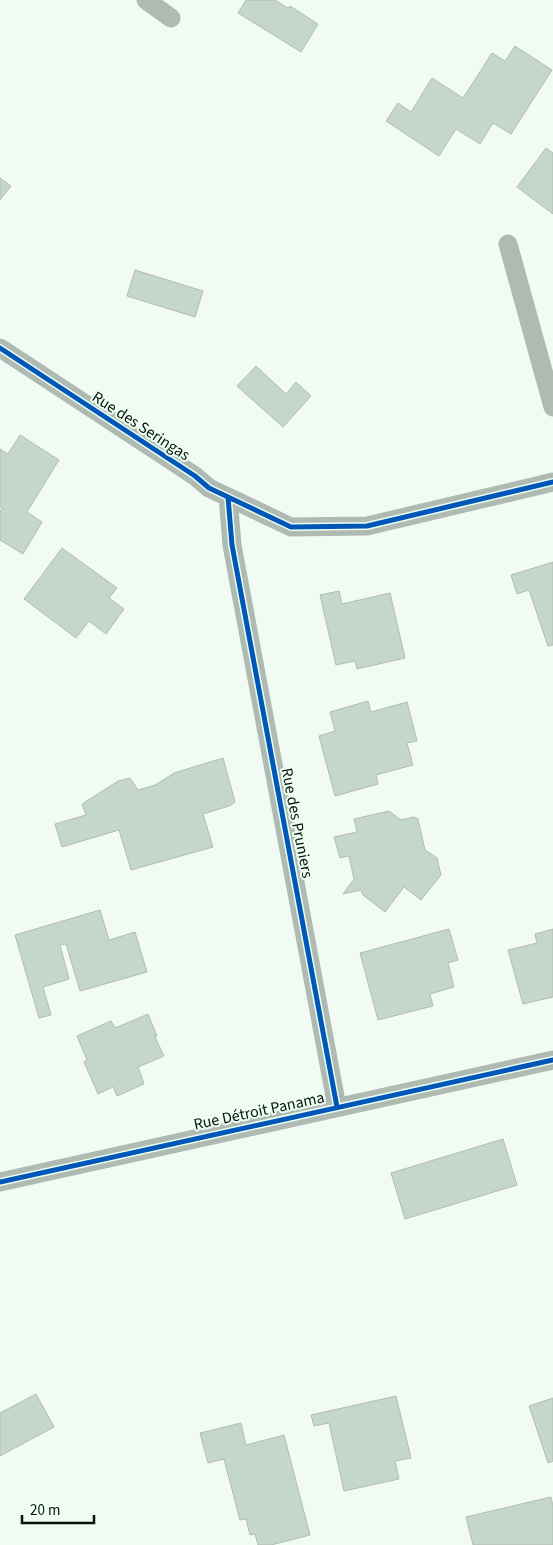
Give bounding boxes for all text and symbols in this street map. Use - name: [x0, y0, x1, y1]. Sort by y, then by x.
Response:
- street label: Rue des Seringas: [88, 386, 195, 466]
- street label: Rue des Pruniers: [276, 766, 319, 880]
- street label: Rue Détroit Panama: [192, 1086, 326, 1136]
- scale bar: [22, 1492, 95, 1524]
- text: 20 m: [30, 1500, 60, 1521]

